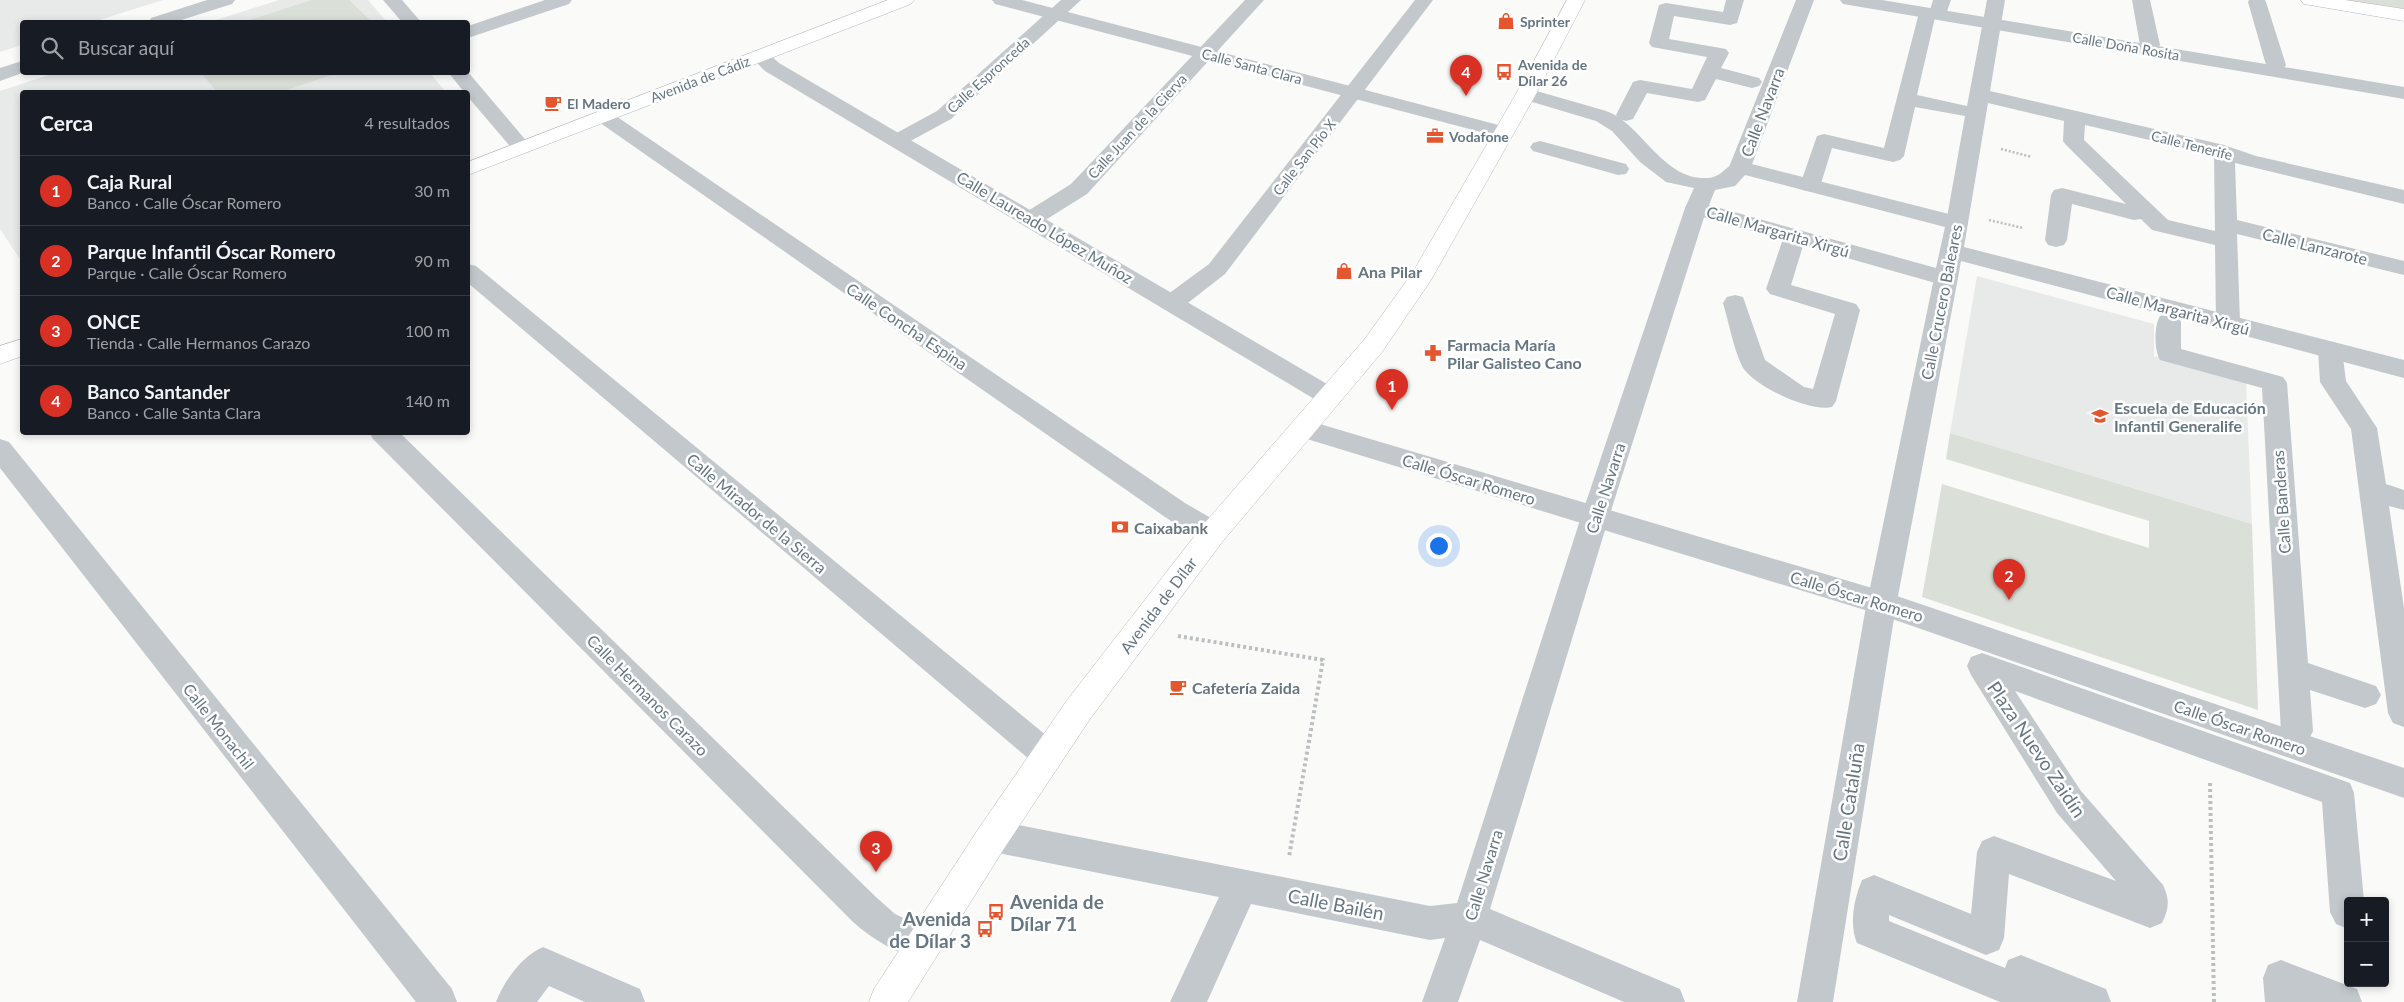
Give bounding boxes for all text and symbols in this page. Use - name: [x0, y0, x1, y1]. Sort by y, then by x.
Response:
- shop icon: Sprinter: [1496, 11, 1516, 31]
- place label: Sprinter: [1520, 13, 1571, 30]
- search box: [20, 20, 470, 75]
- street label: Calle Doña Rosita: [2071, 28, 2181, 64]
- icon: search: [38, 34, 66, 62]
- street label: Calle Espronceda: [943, 34, 1033, 116]
- text: Buscar aquí: [78, 36, 174, 59]
- street label: Calle Santa Clara: [1200, 44, 1304, 88]
- street label: Avenida de Cádiz: [648, 52, 752, 106]
- pin: 4: [1450, 55, 1482, 96]
- place label: Avenida de Dílar 26: [1517, 56, 1588, 89]
- bus stop icon: Avenida de Dílar 26: [1494, 62, 1514, 82]
- street label: Calle Navarra: [1736, 65, 1788, 159]
- street label: Calle Juan de la Cierva: [1084, 70, 1190, 182]
- cafe icon: El Madero: [543, 93, 563, 113]
- place label: El Madero: [567, 95, 631, 112]
- text: Cerca: [40, 110, 93, 135]
- text: 4 resultados: [364, 113, 450, 132]
- street label: Calle San Pío X: [1269, 115, 1339, 199]
- office icon: Vodafone: [1425, 126, 1445, 146]
- street label: Calle Tenerife: [2150, 127, 2234, 163]
- place label: Vodafone: [1448, 128, 1509, 145]
- street label: Calle Laureado López Muñoz: [954, 167, 1136, 287]
- text: Caja Rural: [87, 170, 172, 193]
- text: 1: [51, 181, 61, 200]
- text: 30 m: [414, 181, 450, 200]
- text: Banco · Calle Óscar Romero: [87, 193, 281, 212]
- street label: Calle Margarita Xirgú: [1704, 202, 1852, 260]
- street label: Calle Crucero Baleares: [1917, 223, 1965, 381]
- street label: Calle Lanzarote: [2261, 224, 2369, 268]
- text: Parque Infantil Óscar Romero: [87, 240, 336, 263]
- text: 2: [51, 251, 61, 270]
- text: 90 m: [414, 251, 450, 270]
- shop icon: Ana Pilar: [1334, 261, 1354, 281]
- place label: Ana Pilar: [1357, 262, 1422, 281]
- text: Parque · Calle Óscar Romero: [87, 263, 287, 282]
- street label: Calle Concha Espina: [843, 279, 971, 373]
- street label: Calle Margarita Xirgú: [2104, 282, 2252, 338]
- text: ONCE: [87, 310, 141, 333]
- text: 3: [51, 321, 61, 340]
- text: 100 m: [405, 321, 450, 340]
- text: Tienda · Calle Hermanos Carazo: [87, 333, 310, 352]
- place label: Farmacia María Pilar Galisteo Cano: [1447, 335, 1582, 372]
- pharmacy icon: Farmacia María Pilar Galisteo Cano: [1423, 343, 1443, 363]
- pin: 1: [1376, 369, 1408, 410]
- text: Banco Santander: [87, 380, 230, 403]
- text: 4: [51, 391, 61, 410]
- text: 140 m: [405, 391, 450, 410]
- place label: Escuela de Educación Infantil Generalife: [2114, 398, 2266, 435]
- text: Banco · Calle Santa Clara: [87, 403, 261, 422]
- school or university icon: Escuela de Educación Infantil Generalife: [2090, 406, 2110, 426]
- street label: Calle Navarra: [1581, 440, 1629, 536]
- street label: Calle Mirador de la Sierra: [683, 449, 831, 577]
- street label: Calle Banderas: [2268, 449, 2294, 554]
- street label: Calle Óscar Romero: [1400, 450, 1538, 508]
- bank icon: Caixabank: [1110, 517, 1130, 537]
- place label: Caixabank: [1134, 518, 1208, 537]
- your location: [1426, 533, 1452, 559]
- street label: Avenida de Dílar: [1116, 553, 1200, 657]
- pin: 2: [1993, 559, 2025, 600]
- street label: Calle Óscar Romero: [1788, 567, 1926, 625]
- street label: Calle Hermanos Carazo: [583, 630, 713, 760]
- cafe icon: Cafetería Zaida: [1168, 677, 1188, 697]
- street label: Plaza Nuevo Zaidín: [1983, 677, 2091, 821]
- place label: Cafetería Zaida: [1192, 678, 1300, 697]
- street label: Calle Monachil: [180, 679, 258, 773]
- street label: Calle Óscar Romero: [2172, 696, 2308, 758]
- street label: Calle Cataluña: [1827, 741, 1869, 863]
- street label: Calle Navarra: [1460, 827, 1506, 923]
- pin: 3: [860, 831, 892, 872]
- street label: Calle Bailén: [1286, 883, 1386, 925]
- place label: Avenida de Dílar 71: [1009, 890, 1104, 935]
- map controls: [2344, 897, 2389, 987]
- button: +: [2344, 897, 2389, 942]
- bus stop icon: Avenida de Dílar 71: [986, 902, 1006, 922]
- place label: Avenida de Dílar 3: [889, 907, 971, 952]
- bus stop icon: Avenida de Dílar 3: [975, 919, 995, 939]
- button: −: [2344, 942, 2389, 987]

